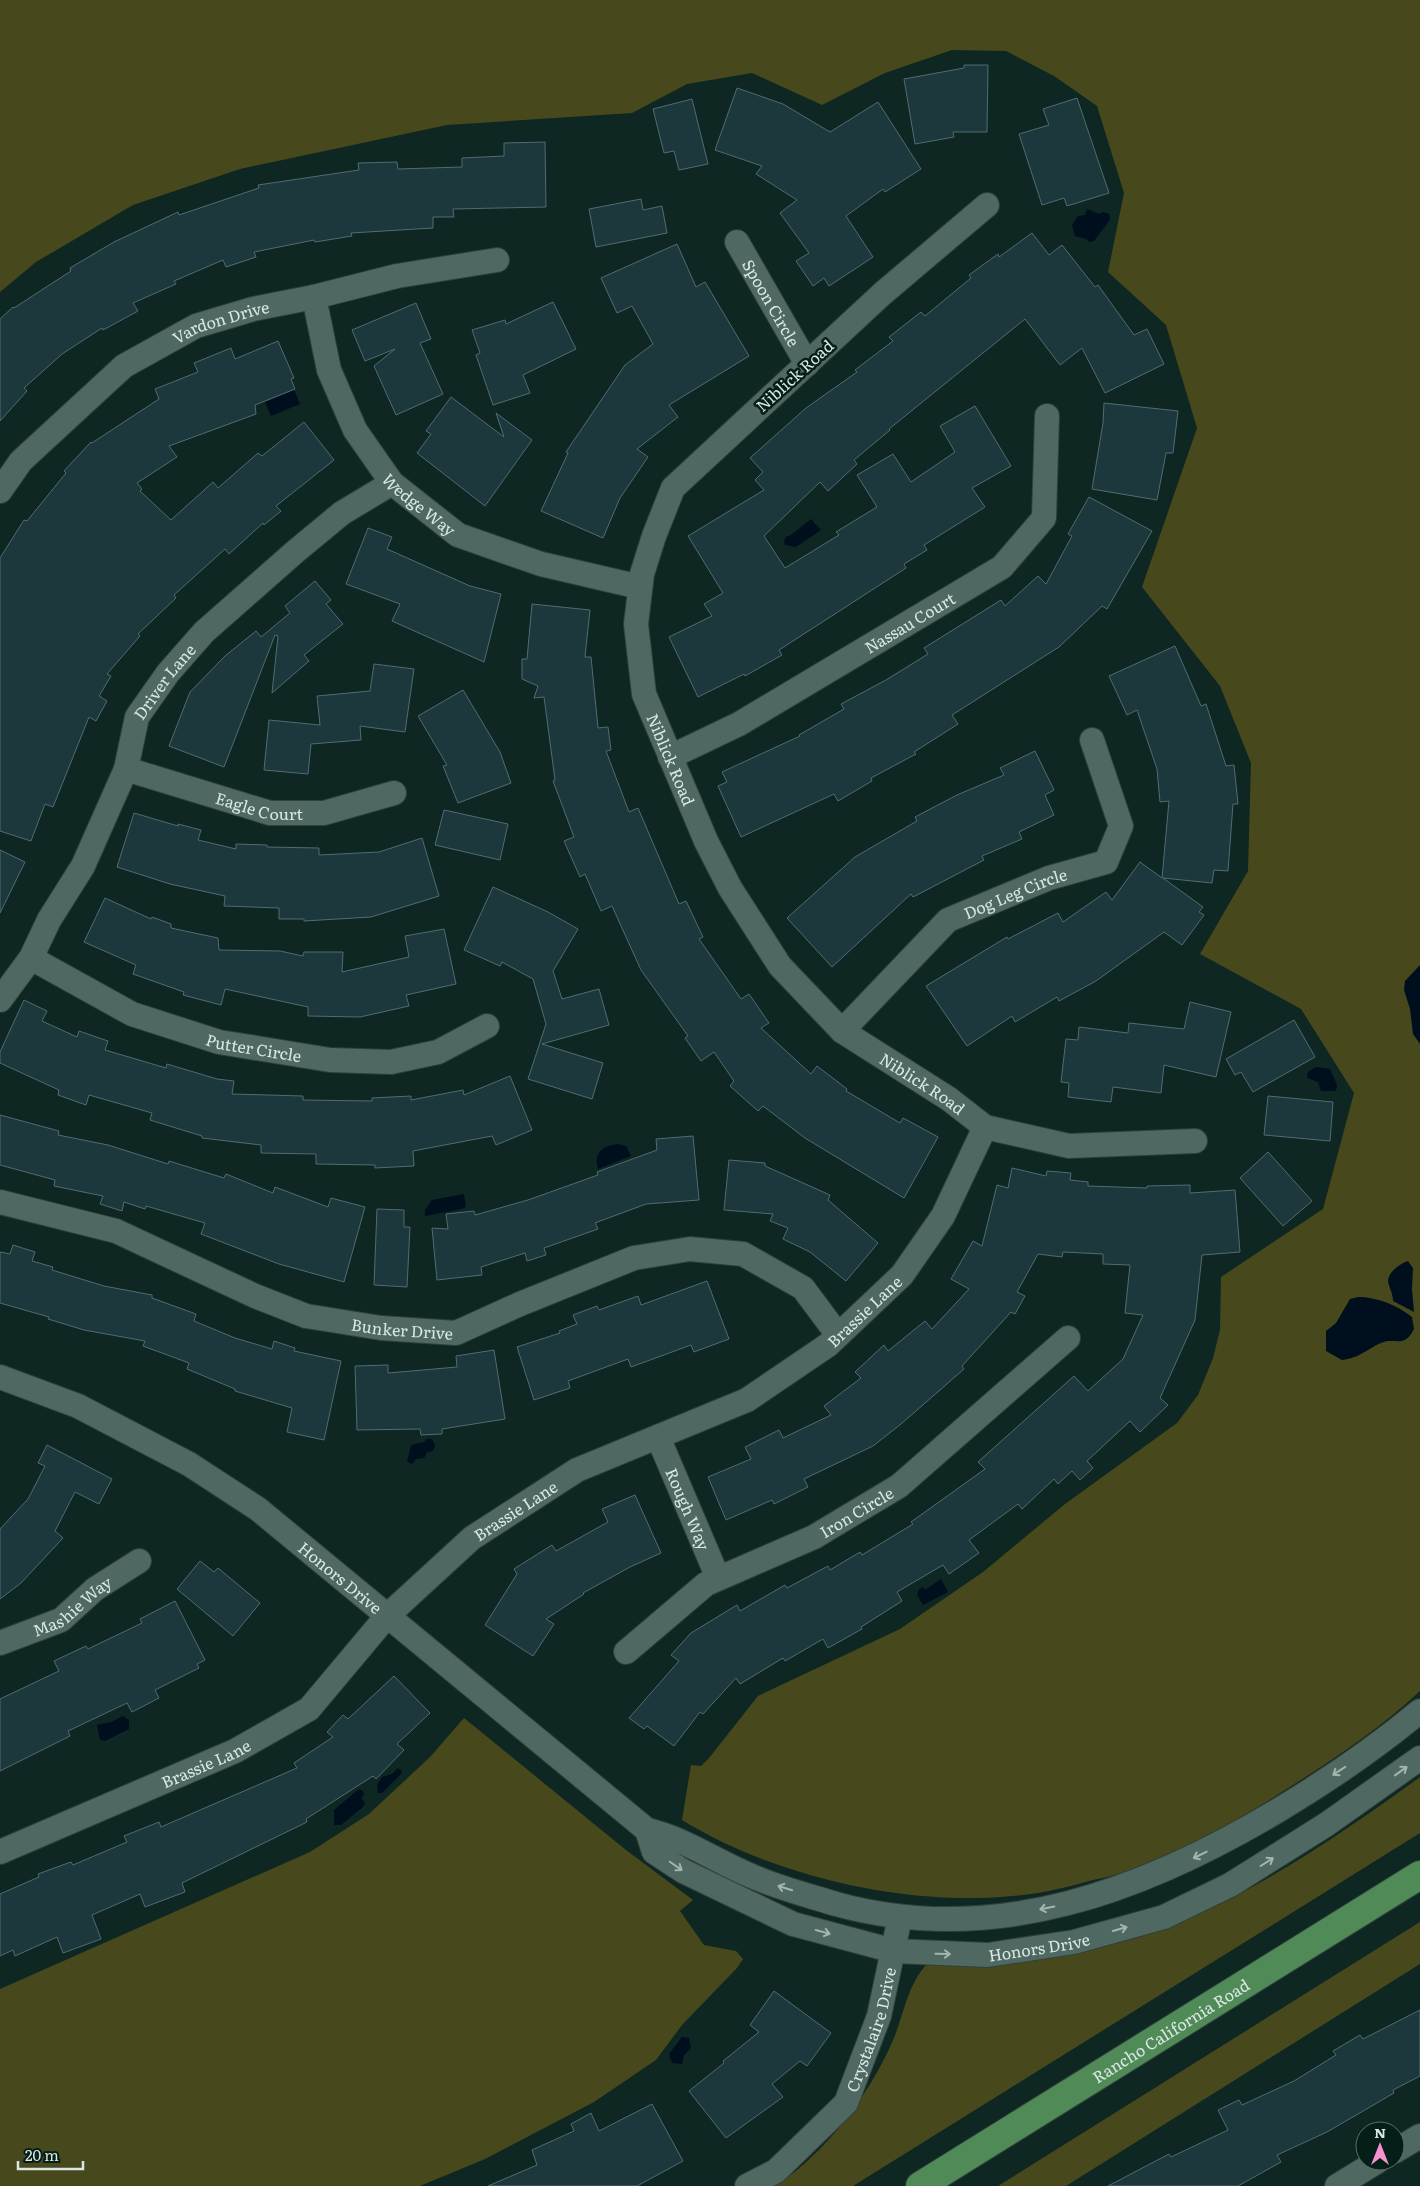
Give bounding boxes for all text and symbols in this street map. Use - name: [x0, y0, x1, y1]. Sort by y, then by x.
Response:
- street label: Spoon Circle: [737, 255, 806, 351]
- street label: Vardon Drive: [168, 294, 271, 349]
- street label: Niblick Road: [750, 333, 838, 417]
- street label: Wedge Way: [377, 468, 462, 542]
- street label: Nassau Court: [860, 586, 960, 659]
- street label: Driver Lane: [127, 638, 201, 724]
- street label: Niblick Road: [642, 710, 702, 809]
- street label: Eagle Court: [213, 785, 303, 825]
- street label: Dog Leg Circle: [960, 862, 1070, 924]
- street label: Putter Circle: [203, 1027, 303, 1067]
- street label: Niblick Road: [875, 1046, 971, 1120]
- street label: Brassie Lane: [821, 1269, 907, 1352]
- street label: Bunker Drive: [350, 1311, 454, 1345]
- street label: Rough Way: [660, 1464, 717, 1554]
- street label: Brassie Lane: [469, 1474, 562, 1546]
- street label: Iron Circle: [815, 1480, 898, 1543]
- street label: Honors Drive: [294, 1535, 388, 1619]
- street label: Mashie Way: [29, 1569, 117, 1642]
- street label: Brassie Lane: [157, 1733, 255, 1793]
- one-way arrow: [1332, 1766, 1346, 1777]
- one-way arrow: [1394, 1766, 1408, 1776]
- one-way arrow: [1193, 1850, 1208, 1860]
- one-way arrow: [1259, 1856, 1273, 1866]
- one-way arrow: [668, 1861, 682, 1871]
- one-way arrow: [778, 1882, 794, 1892]
- one-way arrow: [1039, 1904, 1055, 1913]
- one-way arrow: [1111, 1924, 1127, 1934]
- street label: Honors Drive: [987, 1926, 1092, 1967]
- one-way arrow: [815, 1928, 831, 1938]
- one-way arrow: [934, 1949, 950, 1959]
- street label: Crystalaire Drive: [839, 1965, 901, 2095]
- street label: Rancho California Road: [1087, 1972, 1254, 2088]
- north arrow: [1355, 2121, 1405, 2171]
- text: N: [1374, 2122, 1386, 2142]
- scale bar: [18, 2138, 82, 2170]
- text: 20 m: [25, 2143, 59, 2166]

